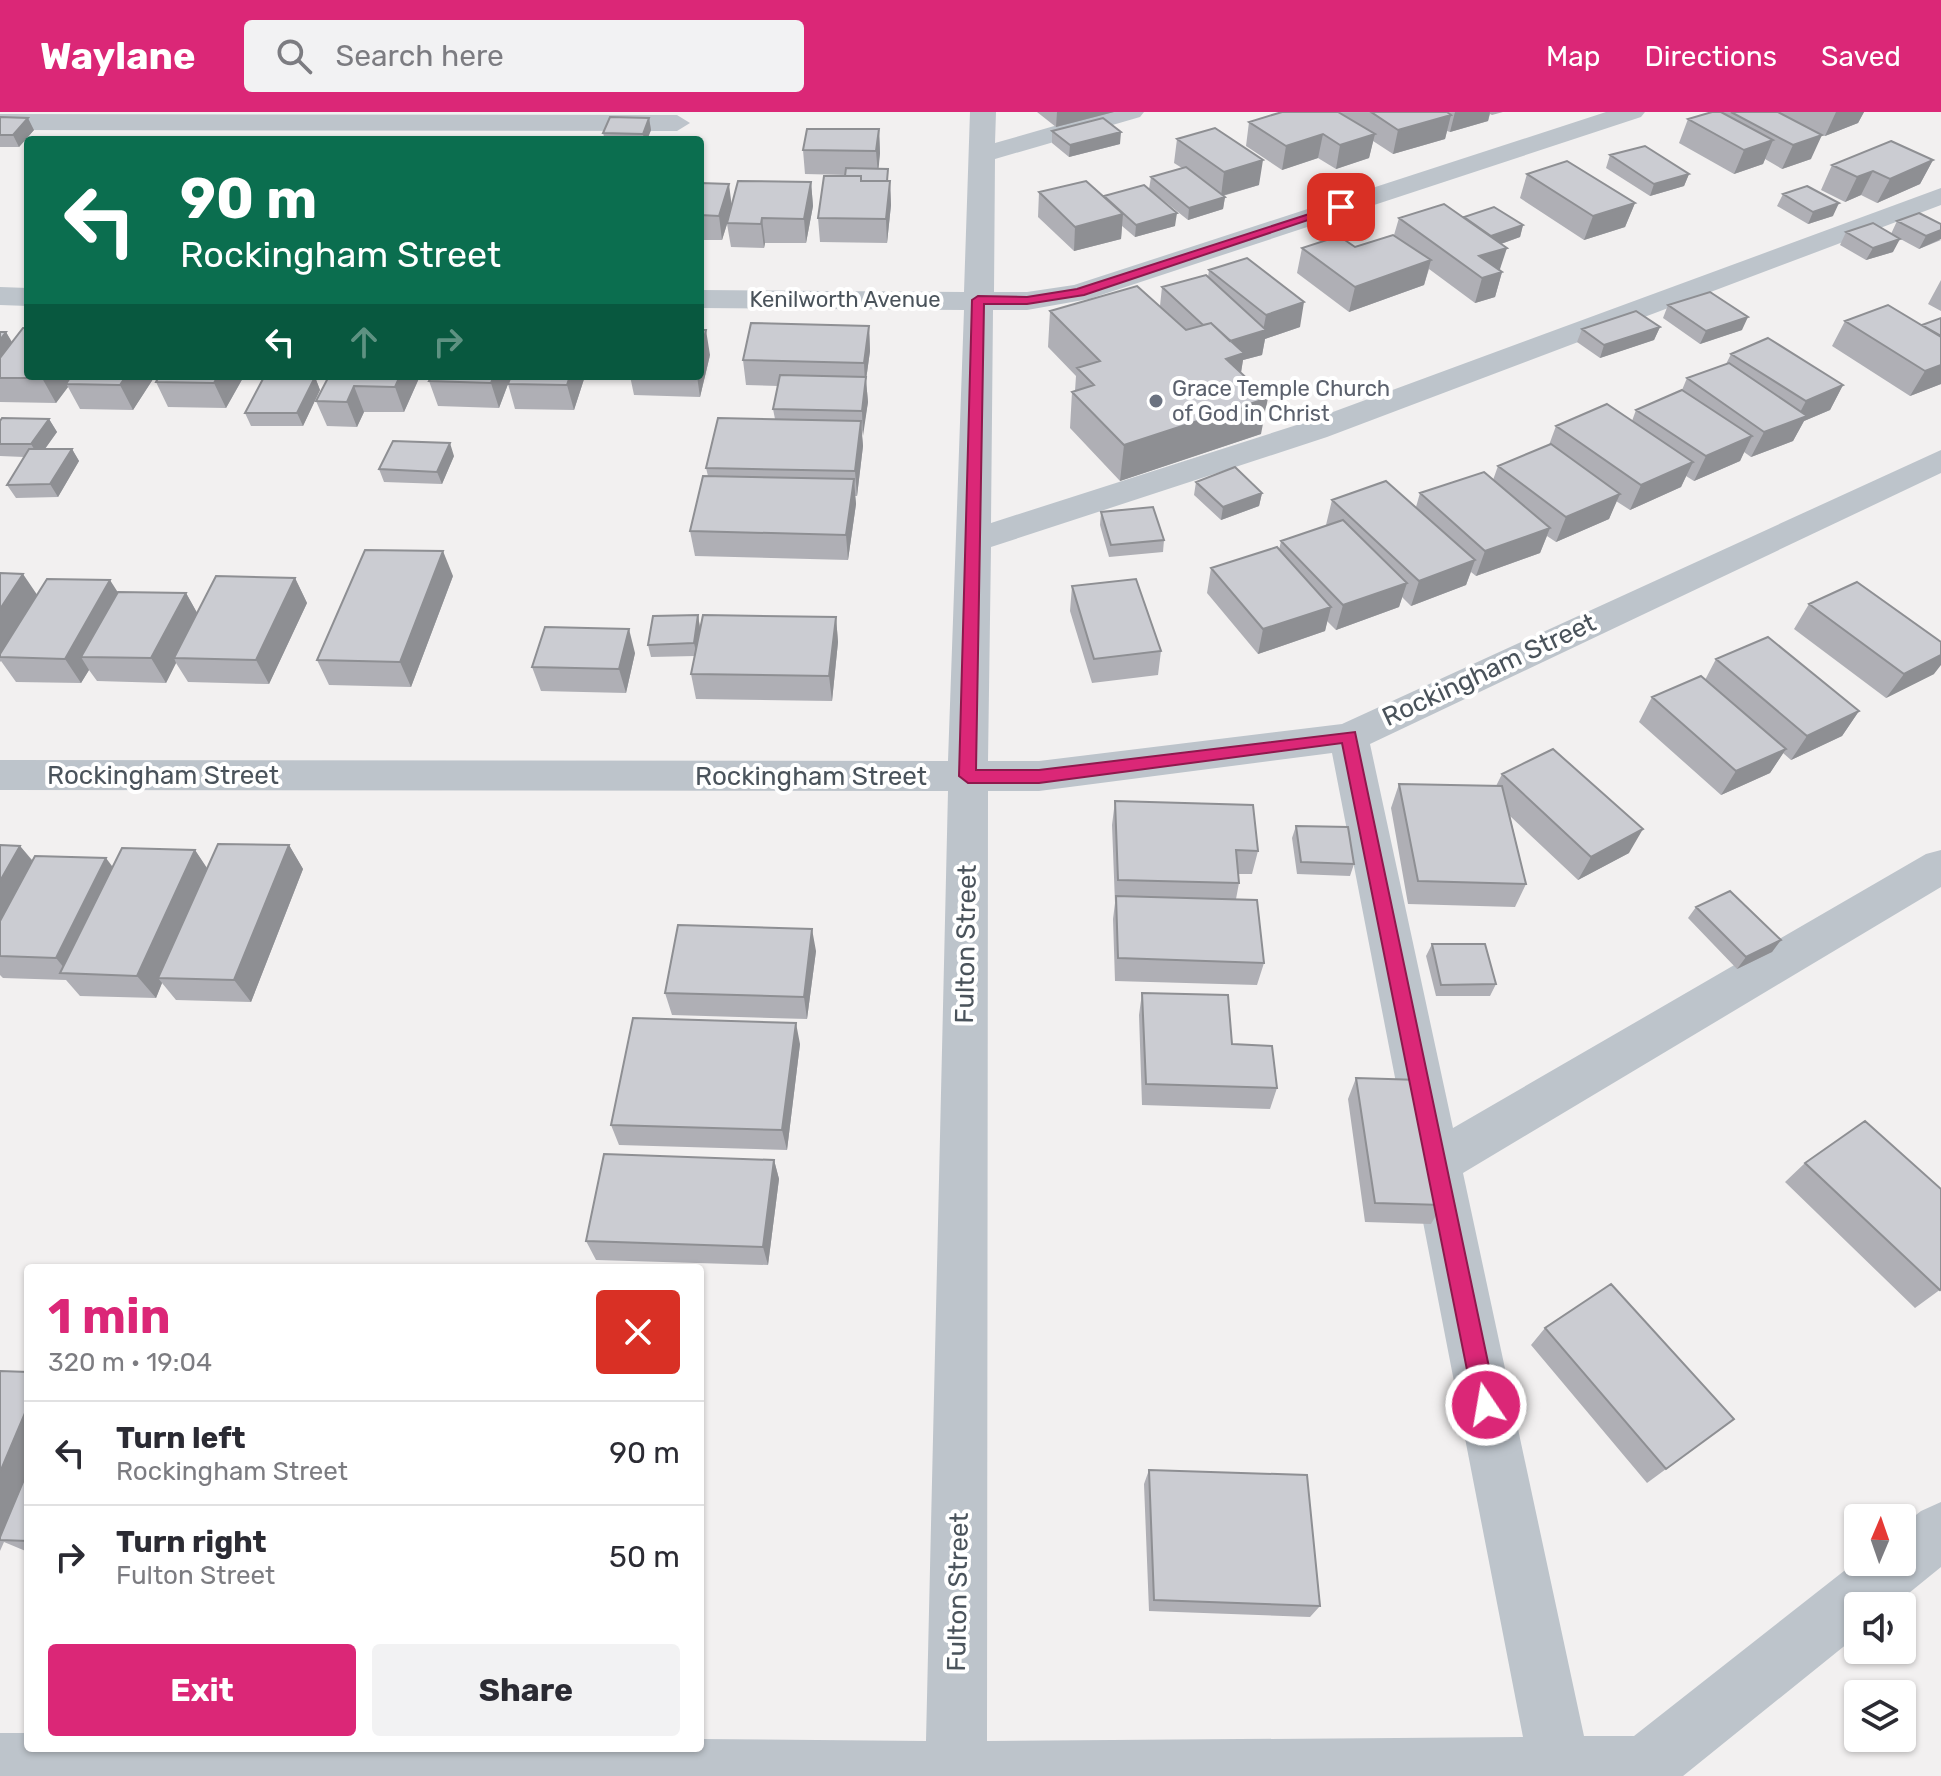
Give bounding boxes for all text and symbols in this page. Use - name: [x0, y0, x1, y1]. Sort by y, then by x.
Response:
- search box: [244, 20, 804, 92]
- text: Waylane: [40, 33, 196, 79]
- icon: search: [272, 34, 316, 78]
- text: Search here: [336, 38, 504, 74]
- text: Map: [1546, 40, 1600, 73]
- text: Directions: [1644, 40, 1777, 73]
- text: Saved: [1821, 40, 1901, 73]
- text: 90 m: [180, 166, 317, 232]
- icon: left: [48, 168, 152, 272]
- pin: [1307, 173, 1375, 241]
- icon: arrive: [1319, 185, 1363, 229]
- text: Rockingham Street: [180, 233, 501, 276]
- street label: Kenilworth Avenue: [749, 286, 941, 313]
- icon: left: [258, 320, 302, 364]
- icon: ahead: [342, 320, 386, 364]
- icon: right: [426, 320, 470, 364]
- place label: Grace Temple Church of God in Christ: [1172, 375, 1390, 427]
- marker: Grace Temple Church of God in Christ: [1147, 392, 1165, 410]
- street label: Rockingham Street: [1377, 607, 1601, 733]
- street label: Rockingham Street: [47, 760, 279, 791]
- street label: Rockingham Street: [695, 761, 927, 792]
- street label: Fulton Street: [949, 864, 983, 1024]
- text: 1 min: [48, 1288, 171, 1345]
- button: close: [596, 1290, 680, 1374]
- text: 320 m · 19:04: [48, 1347, 212, 1378]
- position arrow: [1444, 1363, 1528, 1447]
- text: Turn left: [116, 1420, 246, 1456]
- icon: left: [48, 1431, 92, 1475]
- text: 90 m: [609, 1435, 680, 1471]
- text: Rockingham Street: [116, 1456, 348, 1487]
- north arrow: [1844, 1504, 1916, 1576]
- map controls: [1844, 1504, 1916, 1752]
- street label: Fulton Street: [941, 1512, 975, 1672]
- text: Turn right: [116, 1524, 267, 1560]
- icon: right: [48, 1535, 92, 1579]
- text: 50 m: [609, 1539, 680, 1575]
- text: Fulton Street: [116, 1560, 275, 1591]
- button: sound: [1844, 1592, 1916, 1664]
- button: Exit: [48, 1644, 356, 1736]
- button: Share: [372, 1644, 680, 1736]
- button: layers: [1844, 1680, 1916, 1752]

